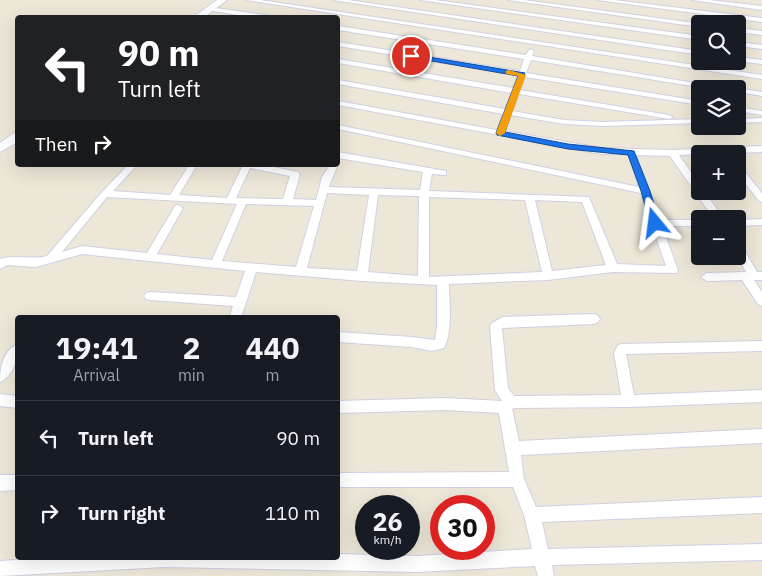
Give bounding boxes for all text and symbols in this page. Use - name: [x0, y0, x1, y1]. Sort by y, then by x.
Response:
- map controls: [691, 15, 746, 265]
- button: search: [691, 15, 746, 70]
- text: 90 m: [118, 30, 200, 76]
- icon: left: [35, 35, 100, 100]
- pin: [390, 35, 432, 77]
- icon: arrive: [397, 42, 425, 70]
- text: Turn left: [118, 74, 201, 103]
- button: layers: [691, 80, 746, 135]
- icon: right: [88, 130, 116, 158]
- text: Then: [35, 132, 78, 156]
- button: +: [691, 145, 746, 200]
- position arrow: [628, 196, 680, 248]
- button: −: [691, 210, 746, 265]
- text: 19:41: [56, 328, 137, 367]
- text: 2: [182, 328, 200, 367]
- text: 440: [245, 328, 299, 367]
- text: Arrival: [73, 365, 120, 385]
- text: min: [178, 365, 205, 385]
- text: m: [265, 365, 279, 385]
- icon: left: [35, 424, 63, 452]
- text: Turn left: [78, 426, 154, 450]
- text: 90 m: [276, 426, 320, 450]
- speed limit sign: 30: [430, 495, 495, 560]
- icon: right: [35, 499, 63, 527]
- text: Turn right: [78, 501, 165, 525]
- text: 110 m: [265, 501, 320, 525]
- text: 26: [372, 505, 403, 538]
- text: km/h: [373, 532, 402, 547]

